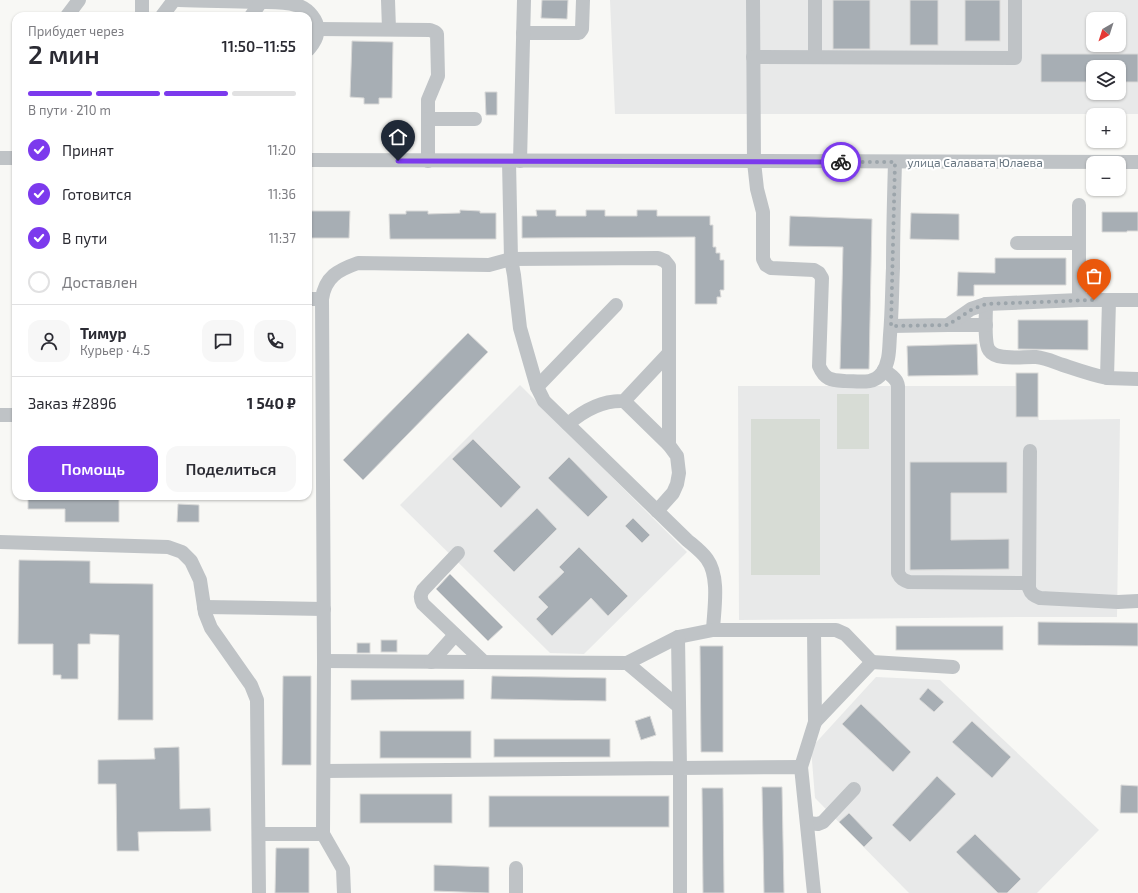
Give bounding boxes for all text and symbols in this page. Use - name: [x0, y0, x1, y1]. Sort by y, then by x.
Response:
- north arrow: [1086, 12, 1126, 52]
- map controls: [1086, 12, 1126, 196]
- text: Прибудет через: [28, 23, 124, 39]
- text: 11:50–11:55: [222, 37, 296, 55]
- text: 2 мин: [28, 38, 100, 69]
- button: layers: [1086, 60, 1126, 100]
- text: В пути · 210 m: [28, 102, 111, 118]
- button: +: [1086, 108, 1126, 148]
- pin: [381, 120, 415, 161]
- icon: home: [387, 126, 409, 148]
- icon: check: [28, 139, 50, 161]
- text: Принят: [62, 141, 114, 159]
- text: 11:20: [267, 142, 296, 158]
- courier: [821, 142, 861, 182]
- icon: bike: [830, 151, 852, 173]
- street label: улица Салавата Юлаева: [907, 155, 1043, 170]
- button: −: [1086, 156, 1126, 196]
- icon: check: [28, 183, 50, 205]
- text: Готовится: [62, 185, 132, 203]
- text: 11:36: [268, 186, 296, 202]
- icon: check: [28, 227, 50, 249]
- text: В пути: [62, 229, 107, 247]
- text: 11:37: [269, 230, 296, 246]
- pin: [1077, 259, 1111, 300]
- icon: bag: [1083, 265, 1105, 287]
- text: Доставлен: [62, 273, 138, 291]
- button: person: [28, 320, 70, 362]
- button: chat: [202, 320, 244, 362]
- button: phone: [254, 320, 296, 362]
- text: Тимур: [80, 324, 126, 342]
- text: Курьер · 4.5: [80, 342, 150, 358]
- text: Заказ #2896: [28, 394, 117, 412]
- text: 1 540 ₽: [247, 394, 296, 412]
- button: Помощь: [28, 446, 158, 492]
- button: Поделиться: [166, 446, 296, 492]

